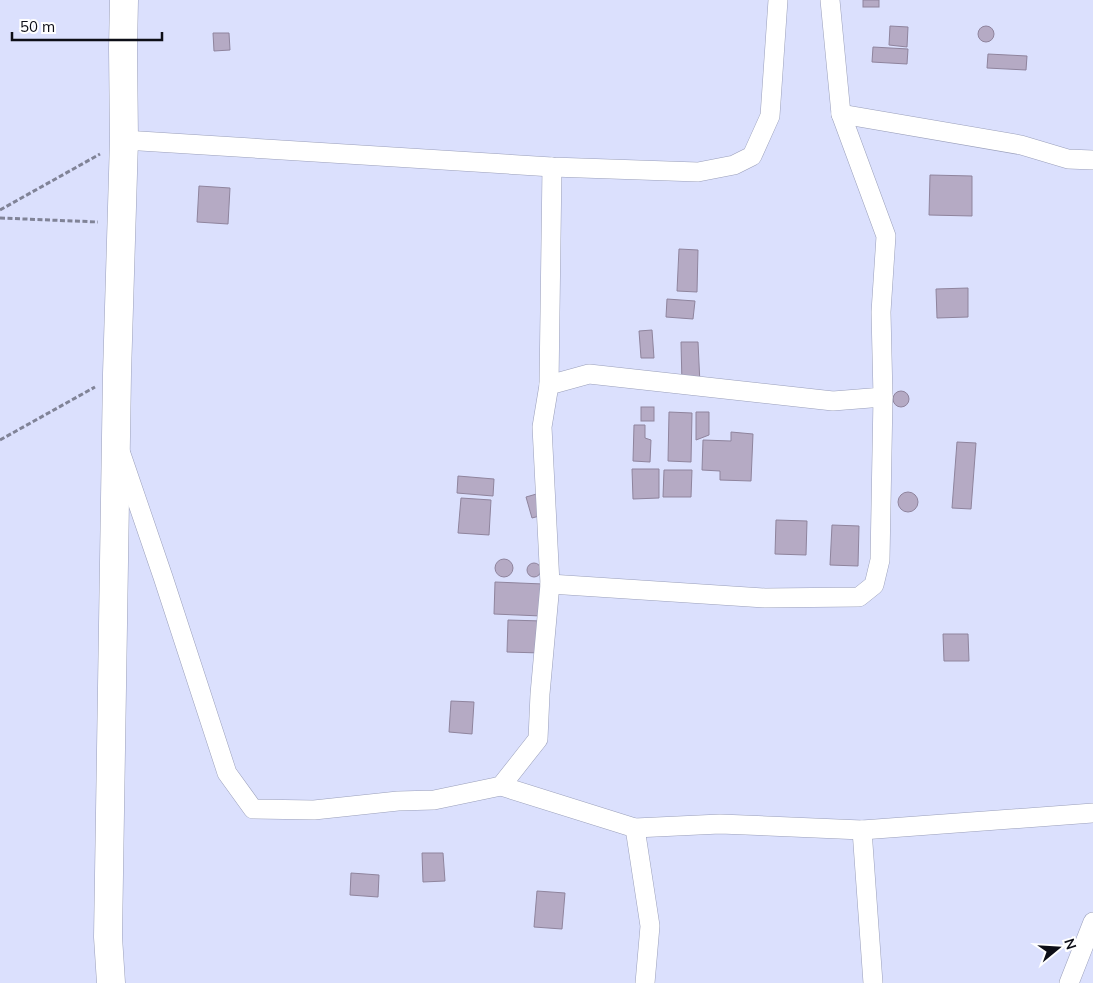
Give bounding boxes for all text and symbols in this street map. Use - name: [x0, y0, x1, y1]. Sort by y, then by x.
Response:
- scale bar: [12, 10, 162, 42]
- text: 50 m: [20, 17, 55, 36]
- north arrow: [1033, 923, 1083, 973]
- text: N: [1060, 936, 1081, 952]

